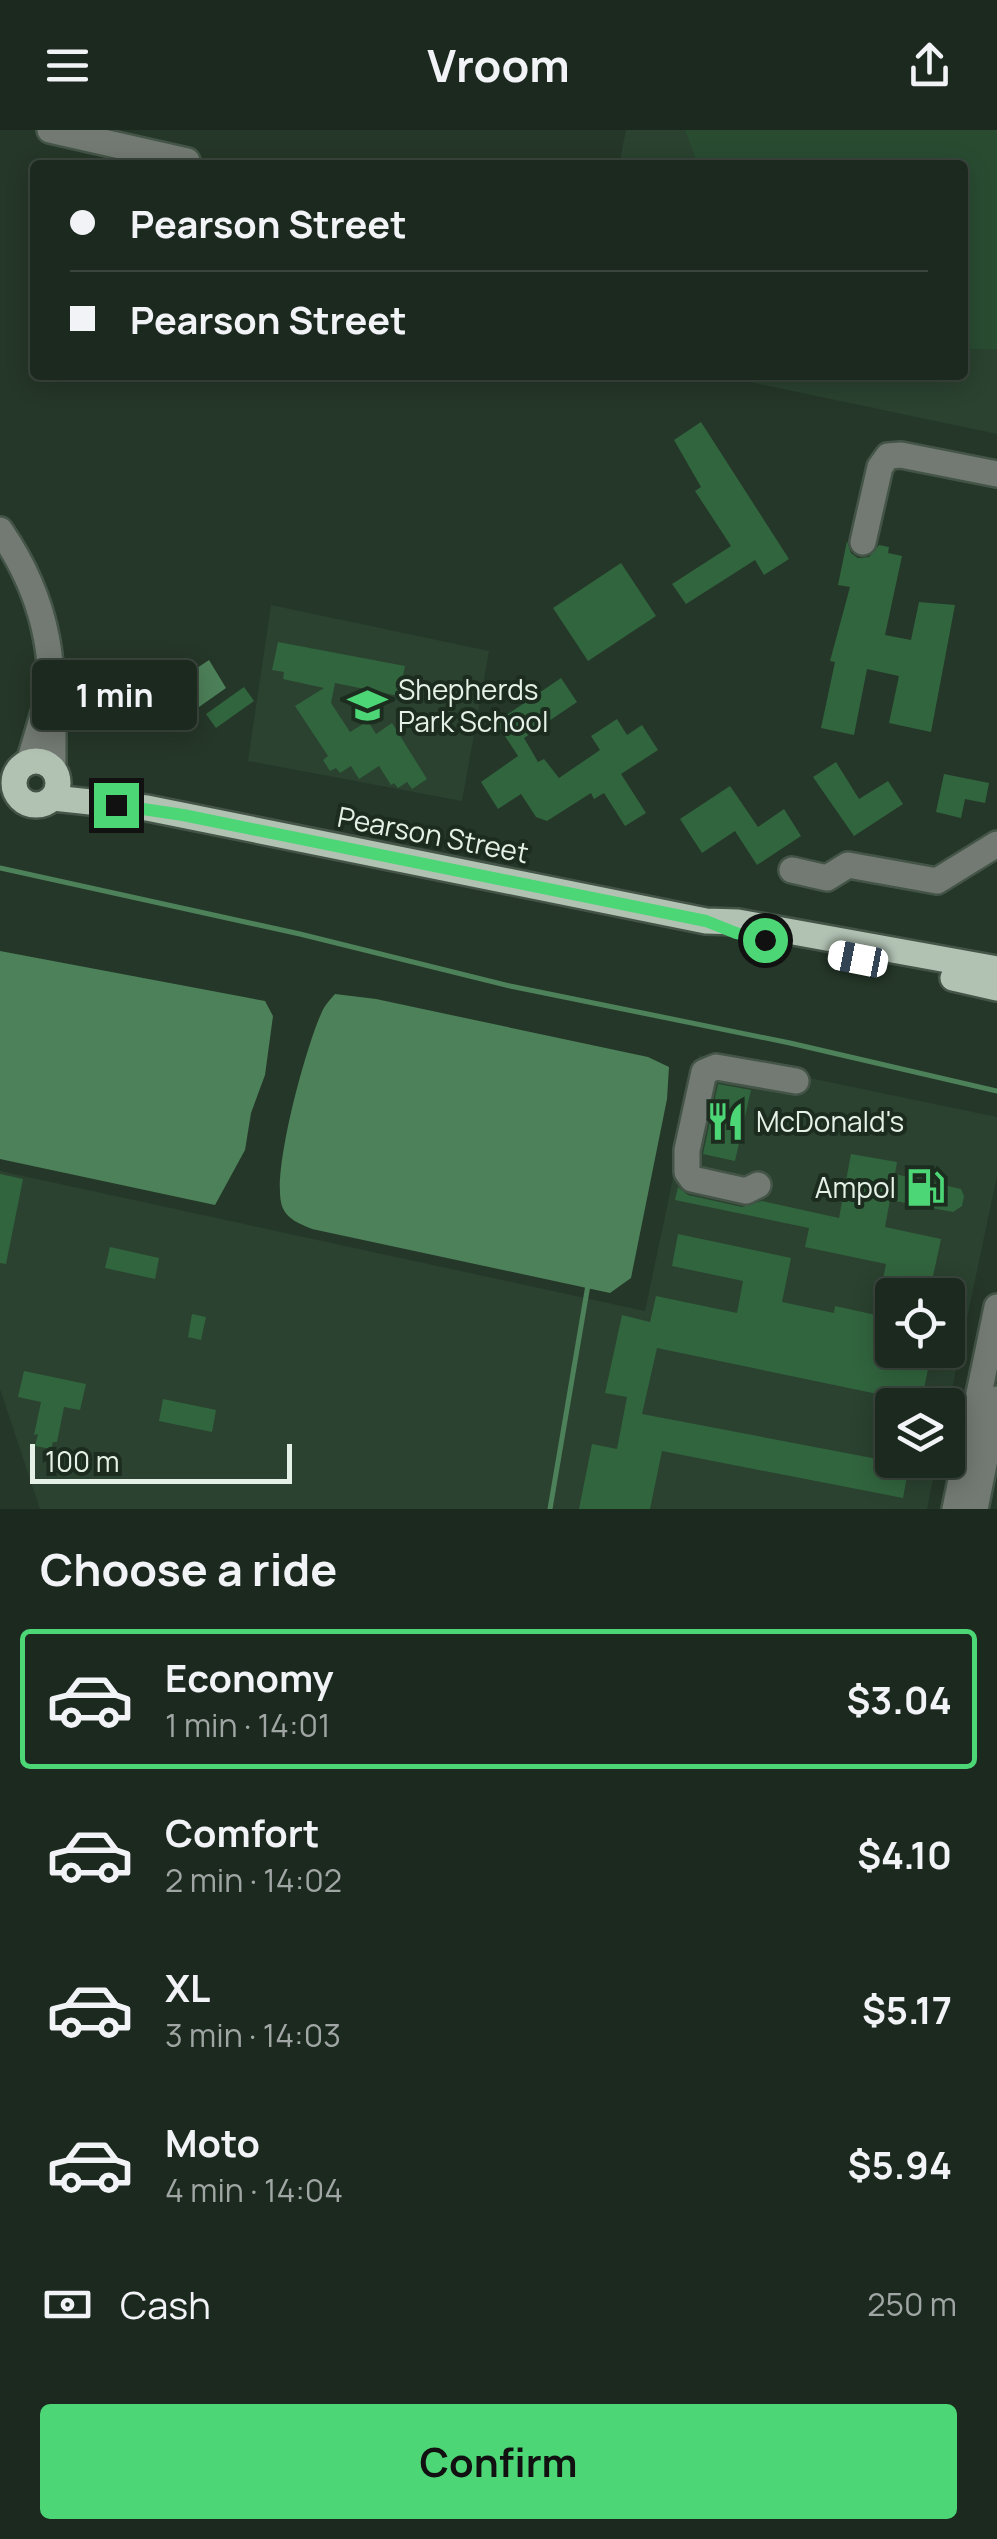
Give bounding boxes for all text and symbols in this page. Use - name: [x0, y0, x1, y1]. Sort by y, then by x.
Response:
- text: Vroom: [427, 34, 570, 96]
- icon: menu: [40, 38, 95, 93]
- icon: share: [902, 38, 957, 93]
- text: Pearson Street: [130, 197, 407, 249]
- text: Pearson Street: [130, 293, 407, 345]
- callout: 1 min: [34, 660, 198, 730]
- place label: Shepherds Park School: [398, 670, 548, 740]
- text: 1 min: [75, 673, 154, 717]
- school or university icon: Shepherds Park School: [347, 685, 389, 727]
- route end: [94, 783, 139, 828]
- street label: Pearson Street: [334, 797, 532, 871]
- route start: [743, 918, 788, 963]
- car: [826, 939, 890, 979]
- restaurant icon: McDonald's: [705, 1101, 747, 1143]
- place label: McDonald's: [756, 1102, 904, 1140]
- fuel station icon: Ampol: [905, 1167, 947, 1209]
- place label: Ampol: [815, 1168, 896, 1206]
- map controls: [875, 1278, 965, 1478]
- button: locate: [875, 1278, 965, 1368]
- button: layers: [875, 1388, 965, 1478]
- scale bar: [30, 1439, 292, 1484]
- text: 100 m: [45, 1442, 119, 1480]
- text: Choose a ride: [40, 1538, 337, 1600]
- text: Economy: [165, 1651, 334, 1703]
- icon: car: [45, 1654, 135, 1744]
- text: $3.04: [846, 1673, 952, 1725]
- text: 1 min · 14:01: [165, 1703, 330, 1747]
- text: Comfort: [165, 1806, 319, 1858]
- icon: car: [45, 1809, 135, 1899]
- text: $4.10: [857, 1828, 952, 1880]
- text: 2 min · 14:02: [165, 1858, 342, 1902]
- text: XL: [165, 1961, 210, 2013]
- icon: car: [45, 1964, 135, 2054]
- text: $5.17: [862, 1983, 952, 2035]
- text: 3 min · 14:03: [165, 2013, 341, 2057]
- text: Moto: [165, 2116, 260, 2168]
- icon: car: [45, 2119, 135, 2209]
- text: $5.94: [848, 2138, 952, 2190]
- text: 4 min · 14:04: [165, 2168, 343, 2212]
- icon: cash: [40, 2277, 95, 2332]
- text: Cash: [120, 2278, 211, 2330]
- text: 250 m: [867, 2282, 957, 2326]
- button: Confirm: [40, 2404, 957, 2519]

